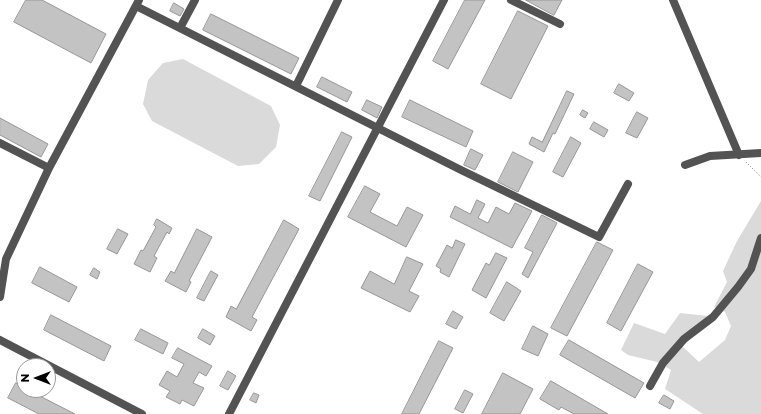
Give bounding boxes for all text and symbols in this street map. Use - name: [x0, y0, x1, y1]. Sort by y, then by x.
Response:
- north arrow: [16, 358, 56, 398]
- text: N: [18, 374, 32, 382]

